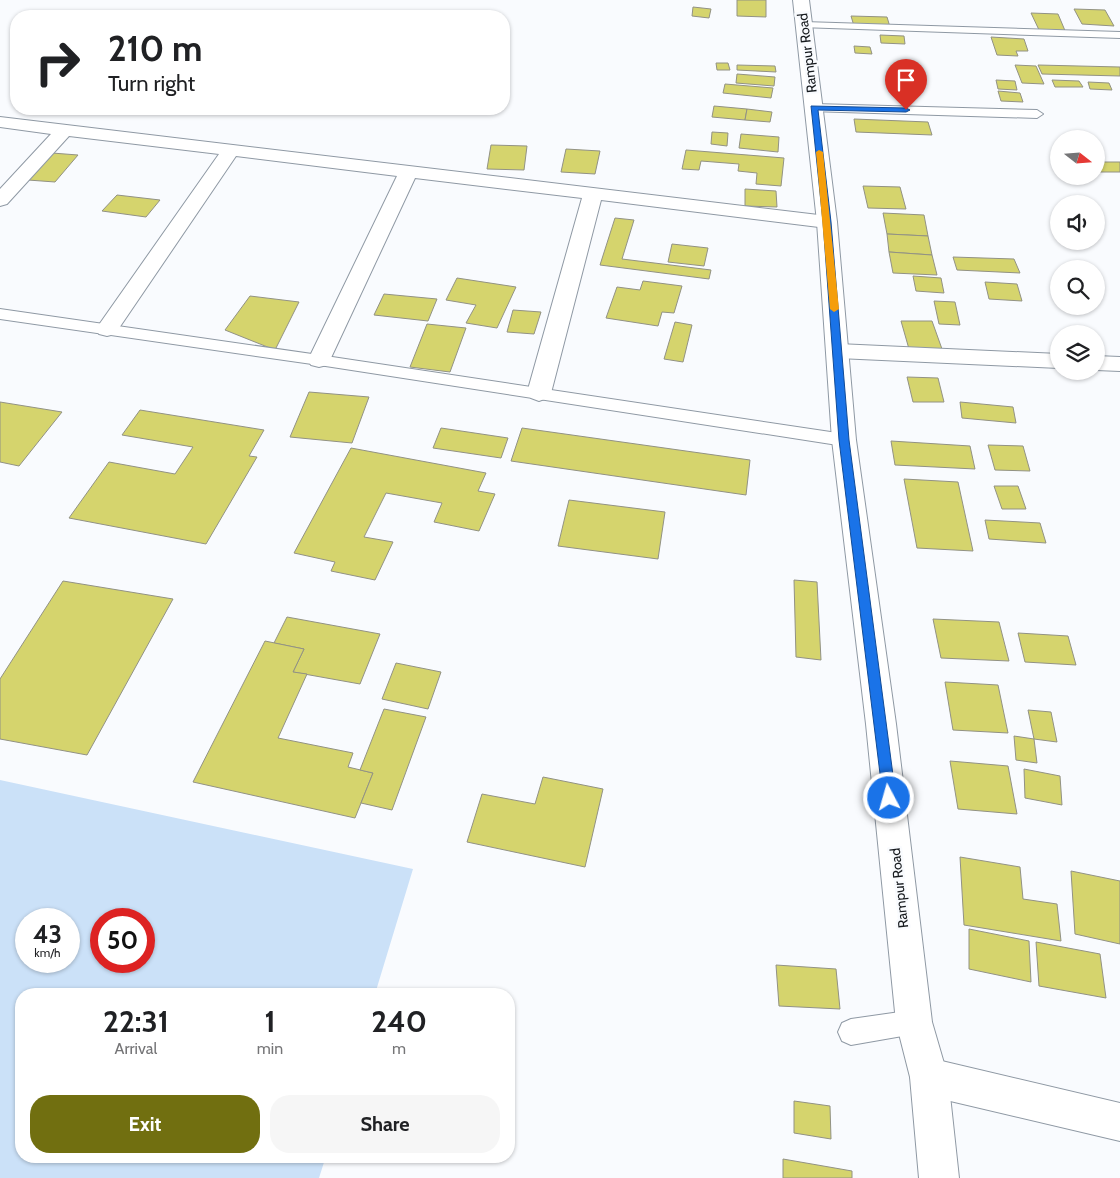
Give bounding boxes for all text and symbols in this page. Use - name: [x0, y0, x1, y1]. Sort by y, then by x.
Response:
- street label: Rampur Road: [793, 12, 821, 94]
- text: 210 m: [108, 27, 202, 70]
- icon: right: [25, 30, 90, 95]
- pin: [885, 59, 927, 110]
- icon: arrive: [892, 66, 920, 94]
- text: Turn right: [108, 70, 195, 97]
- north arrow: [1050, 130, 1105, 185]
- map controls: [1050, 130, 1105, 380]
- button: sound: [1050, 195, 1105, 250]
- button: search: [1050, 260, 1105, 315]
- button: layers: [1050, 325, 1105, 380]
- position arrow: [862, 771, 914, 823]
- street label: Rampur Road: [886, 847, 912, 929]
- speed limit sign: 50: [90, 908, 155, 973]
- text: 43: [33, 919, 62, 949]
- text: km/h: [34, 945, 61, 960]
- text: 22:31: [103, 1003, 169, 1040]
- text: 1: [264, 1003, 275, 1040]
- text: 240: [371, 1003, 427, 1040]
- text: Arrival: [115, 1039, 157, 1058]
- text: min: [257, 1039, 283, 1058]
- text: m: [392, 1039, 406, 1058]
- button: Exit: [30, 1095, 260, 1153]
- button: Share: [270, 1095, 500, 1153]

